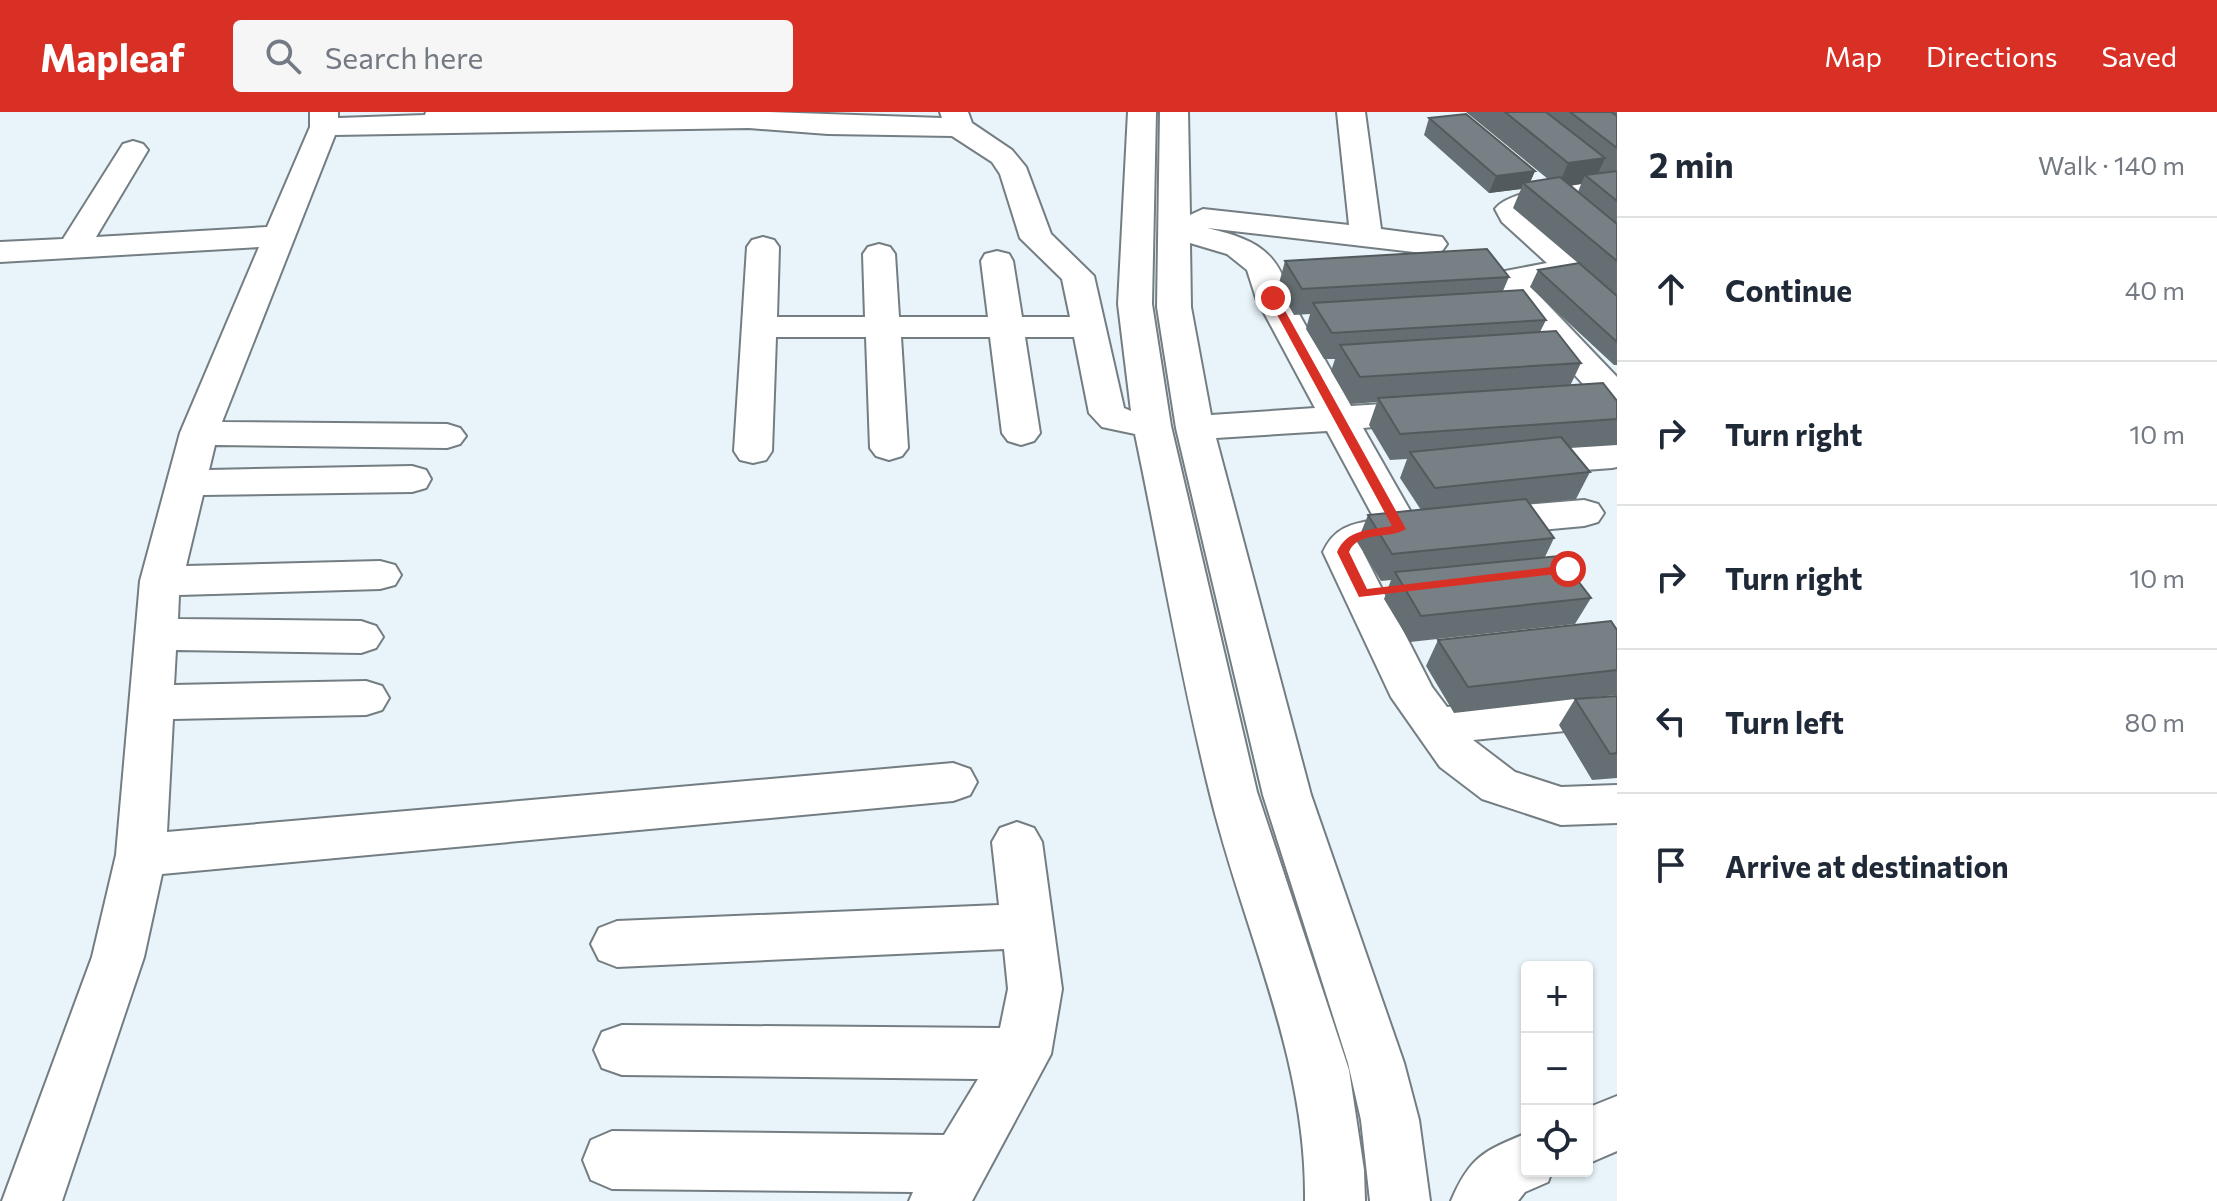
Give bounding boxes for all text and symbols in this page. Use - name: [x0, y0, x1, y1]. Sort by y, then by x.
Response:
- search box: [233, 20, 793, 92]
- text: Mapleaf: [40, 33, 185, 80]
- icon: search: [261, 34, 305, 78]
- text: Search here: [325, 38, 483, 75]
- text: Map: [1824, 39, 1882, 73]
- text: Directions: [1926, 39, 2057, 73]
- text: Saved: [2101, 39, 2177, 73]
- text: 2 min: [1649, 143, 1734, 185]
- text: Walk · 140 m: [2038, 149, 2185, 180]
- icon: ahead: [1649, 267, 1693, 311]
- text: Continue: [1725, 271, 1852, 308]
- text: 40 m: [2125, 274, 2185, 305]
- route end: [1255, 280, 1291, 316]
- icon: right: [1649, 411, 1693, 455]
- text: Turn right: [1725, 415, 1862, 452]
- text: 10 m: [2129, 418, 2185, 449]
- route start: [1550, 551, 1586, 587]
- icon: right: [1649, 555, 1693, 599]
- text: Turn right: [1725, 559, 1862, 596]
- text: 10 m: [2129, 562, 2185, 593]
- icon: left: [1649, 699, 1693, 743]
- text: Turn left: [1725, 703, 1844, 740]
- text: 80 m: [2125, 706, 2185, 737]
- icon: arrive: [1649, 843, 1693, 887]
- text: Arrive at destination: [1725, 847, 2009, 884]
- map controls: [1521, 961, 1593, 1177]
- button: +: [1521, 961, 1593, 1033]
- button: −: [1521, 1033, 1593, 1105]
- button: locate: [1521, 1105, 1593, 1177]

